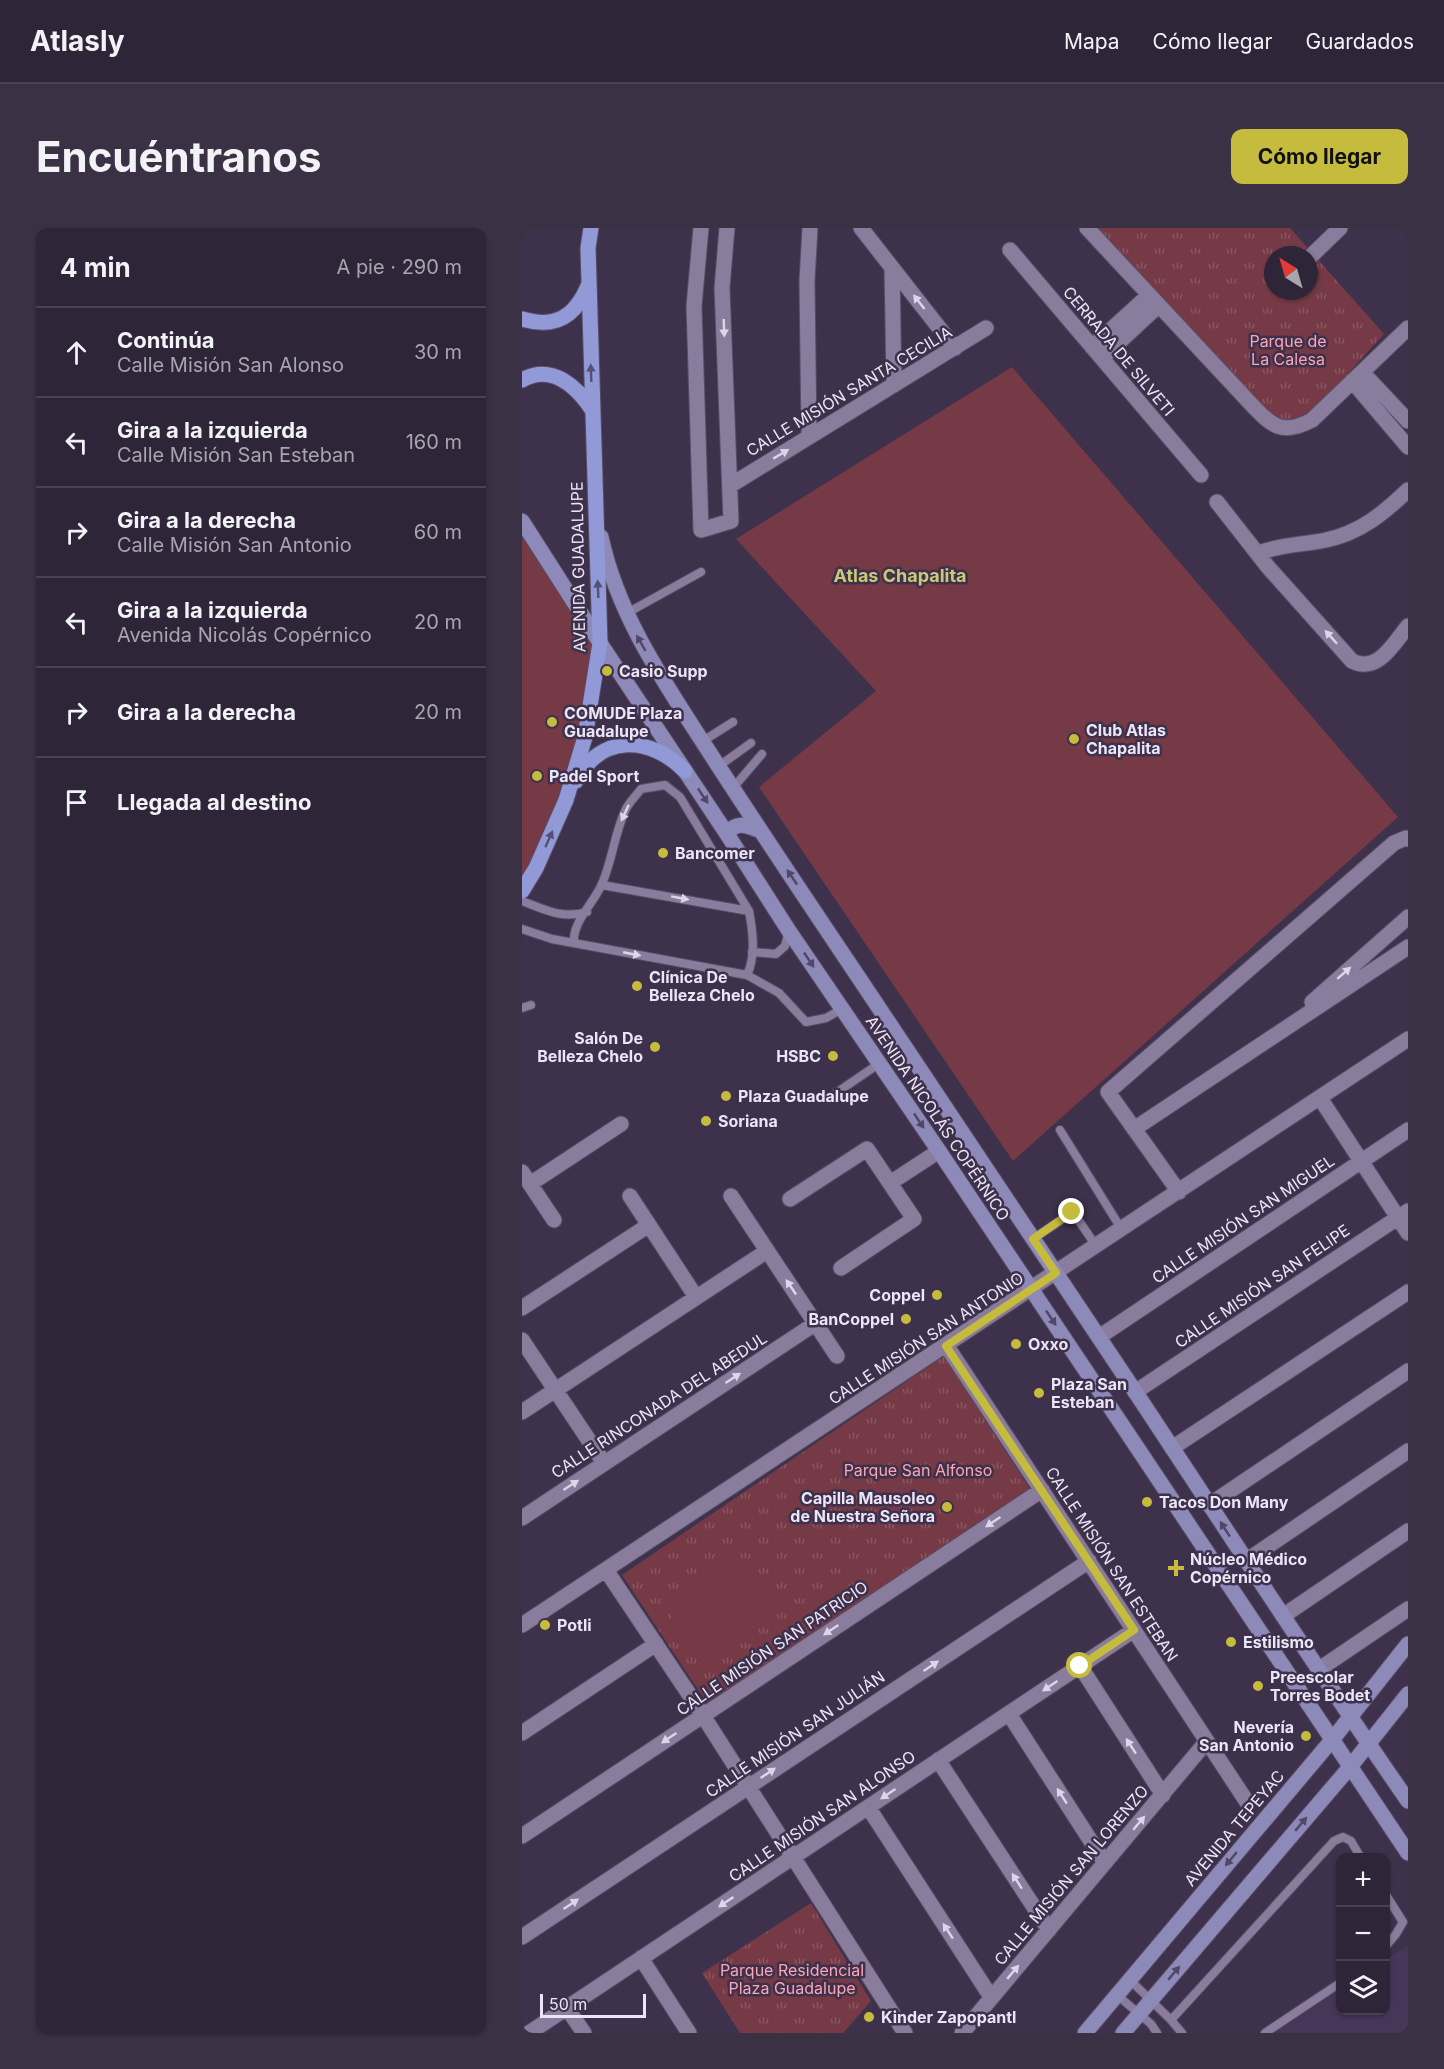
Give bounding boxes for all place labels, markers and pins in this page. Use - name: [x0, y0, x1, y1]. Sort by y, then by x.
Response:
- place label: Casio Supp: [619, 661, 708, 681]
- marker: Casio Supp: [600, 664, 614, 678]
- place label: COMUDE Plaza Guadalupe: [564, 703, 682, 741]
- marker: COMUDE Plaza Guadalupe: [545, 715, 559, 729]
- place label: Club Atlas Chapalita: [1086, 720, 1166, 758]
- marker: Club Atlas Chapalita: [1067, 732, 1081, 746]
- place label: Padel Sport: [549, 766, 639, 786]
- marker: Padel Sport: [530, 769, 544, 783]
- place label: Bancomer: [675, 843, 755, 863]
- marker: Bancomer: [656, 846, 670, 860]
- place label: Clínica De Belleza Chelo: [649, 967, 755, 1005]
- marker: Clínica De Belleza Chelo: [630, 979, 644, 993]
- place label: Salón De Belleza Chelo: [537, 1028, 643, 1066]
- marker: Salón De Belleza Chelo: [648, 1040, 662, 1054]
- place label: HSBC: [776, 1046, 821, 1066]
- marker: HSBC: [826, 1049, 840, 1063]
- place label: Plaza Guadalupe: [738, 1086, 869, 1106]
- marker: Plaza Guadalupe: [719, 1089, 733, 1103]
- place label: Soriana: [718, 1111, 778, 1131]
- marker: Soriana: [699, 1114, 713, 1128]
- place label: Coppel: [869, 1285, 925, 1305]
- marker: Coppel: [930, 1288, 944, 1302]
- place label: BanCoppel: [808, 1309, 894, 1329]
- marker: BanCoppel: [899, 1312, 913, 1326]
- place label: Oxxo: [1028, 1334, 1069, 1354]
- marker: Oxxo: [1009, 1337, 1023, 1351]
- place label: Plaza San Esteban: [1051, 1374, 1127, 1412]
- marker: Plaza San Esteban: [1032, 1386, 1046, 1400]
- place label: Capilla Mausoleo de Nuestra Señora: [790, 1488, 935, 1526]
- place label: Tacos Don Many: [1159, 1492, 1289, 1512]
- marker: Tacos Don Many: [1140, 1495, 1154, 1509]
- marker: Capilla Mausoleo de Nuestra Señora: [940, 1500, 954, 1514]
- place label: Núcleo Médico Copérnico: [1190, 1549, 1307, 1587]
- marker: Núcleo Médico Copérnico: [1167, 1559, 1185, 1577]
- place label: Potli: [557, 1615, 592, 1635]
- marker: Potli: [538, 1618, 552, 1632]
- place label: Estilismo: [1243, 1632, 1314, 1652]
- marker: Estilismo: [1224, 1635, 1238, 1649]
- place label: Preescolar Torres Bodet: [1270, 1667, 1370, 1705]
- marker: Preescolar Torres Bodet: [1251, 1679, 1265, 1693]
- place label: Nevería San Antonio: [1199, 1717, 1294, 1755]
- marker: Nevería San Antonio: [1299, 1729, 1313, 1743]
- place label: Kinder Zapopantl: [881, 2007, 1016, 2027]
- marker: Kinder Zapopantl: [862, 2010, 876, 2024]

